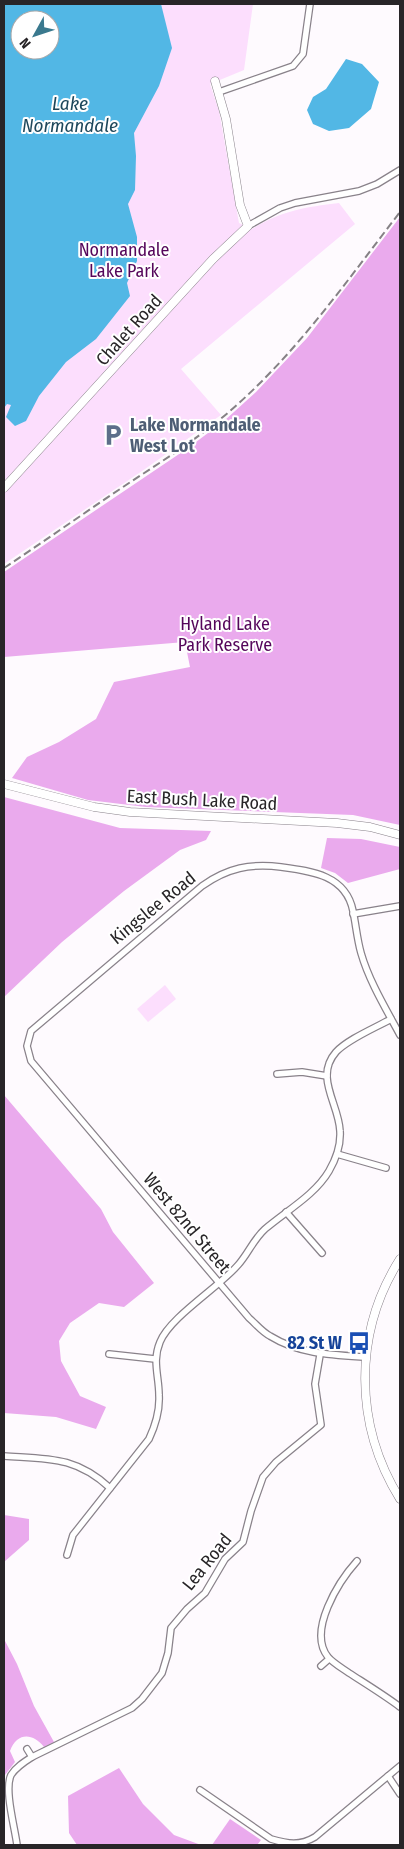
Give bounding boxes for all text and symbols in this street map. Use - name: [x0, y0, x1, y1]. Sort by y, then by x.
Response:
- north arrow: [10, 10, 60, 60]
- text: N: [16, 34, 35, 52]
- water label: Lake Normandale: [22, 92, 118, 137]
- park label: Normandale Lake Park: [79, 239, 169, 282]
- street label: Chalet Road: [91, 290, 167, 370]
- place label: Lake Normandale West Lot: [130, 414, 261, 457]
- parking icon: Lake Normandale West Lot: [100, 422, 126, 448]
- park label: Hyland Lake Park Reserve: [178, 613, 272, 656]
- street label: East Bush Lake Road: [126, 785, 278, 815]
- street label: Kingslee Road: [106, 867, 200, 949]
- street label: West 82nd Street: [139, 1168, 235, 1278]
- bus stop icon: 82 St W: [346, 1330, 372, 1356]
- place label: 82 St W: [287, 1332, 342, 1354]
- street label: Lea Road: [177, 1529, 237, 1595]

